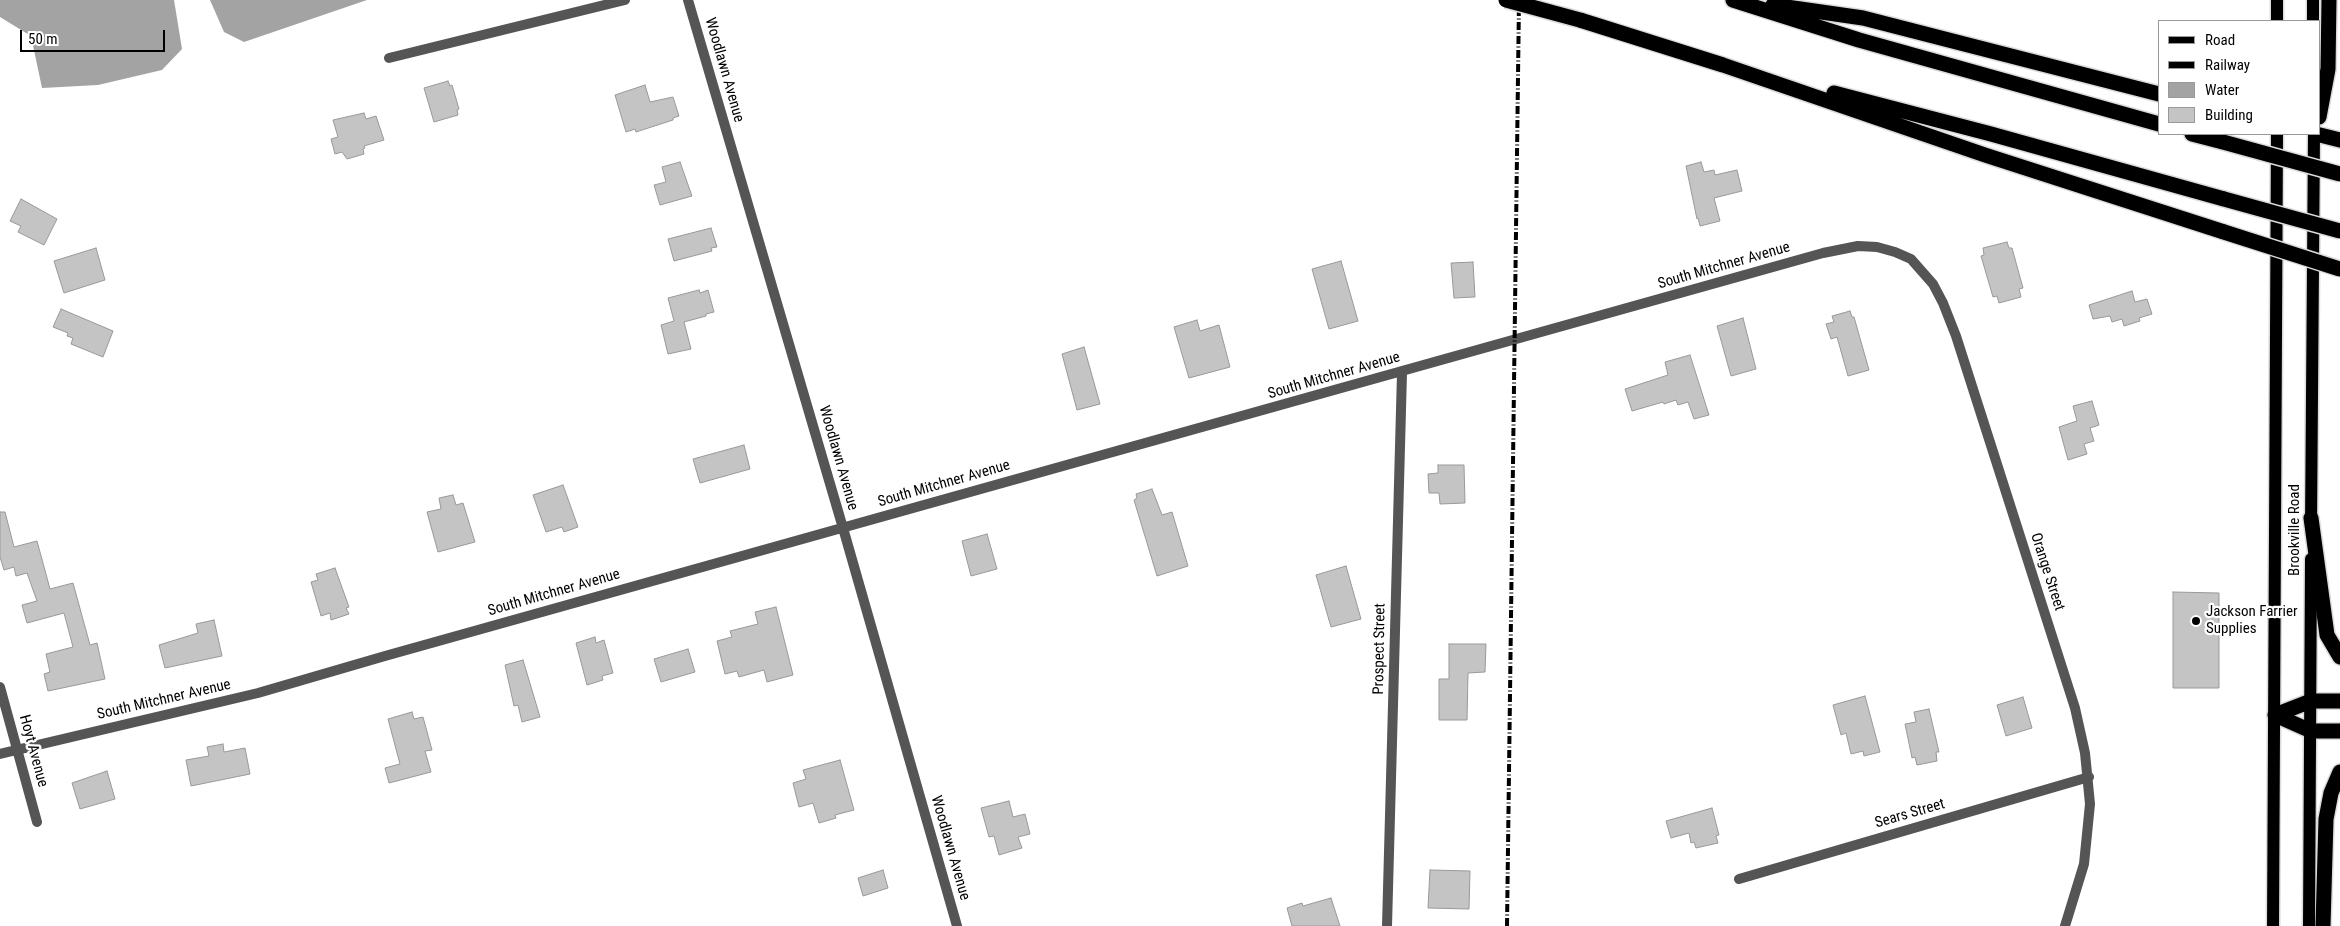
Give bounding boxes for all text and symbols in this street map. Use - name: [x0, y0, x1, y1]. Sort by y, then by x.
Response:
- street label: Woodlawn Avenue: [700, 16, 748, 124]
- scale bar: [22, 20, 168, 52]
- legend: [2158, 20, 2320, 135]
- text: 50 m: [28, 30, 58, 48]
- text: Road: [2205, 31, 2235, 49]
- text: Railway: [2205, 56, 2250, 74]
- text: Water: [2205, 81, 2239, 99]
- text: Building: [2205, 106, 2253, 124]
- street label: South Mitchner Avenue: [1656, 239, 1792, 293]
- street label: South Mitchner Avenue: [1266, 349, 1402, 403]
- street label: Woodlawn Avenue: [814, 404, 862, 512]
- street label: South Mitchner Avenue: [876, 457, 1012, 511]
- street label: Brookville Road: [2286, 484, 2304, 576]
- street label: Orange Street: [2026, 531, 2068, 613]
- street label: South Mitchner Avenue: [486, 566, 622, 620]
- street label: Prospect Street: [1370, 603, 1390, 695]
- place label: Jackson Farrier Supplies: [2206, 603, 2298, 638]
- marker: Jackson Farrier Supplies: [2190, 615, 2202, 627]
- street label: South Mitchner Avenue: [95, 676, 233, 724]
- street label: Hoyt Avenue: [15, 713, 51, 789]
- street label: Woodlawn Avenue: [926, 794, 974, 902]
- street label: Sears Street: [1873, 795, 1947, 833]

